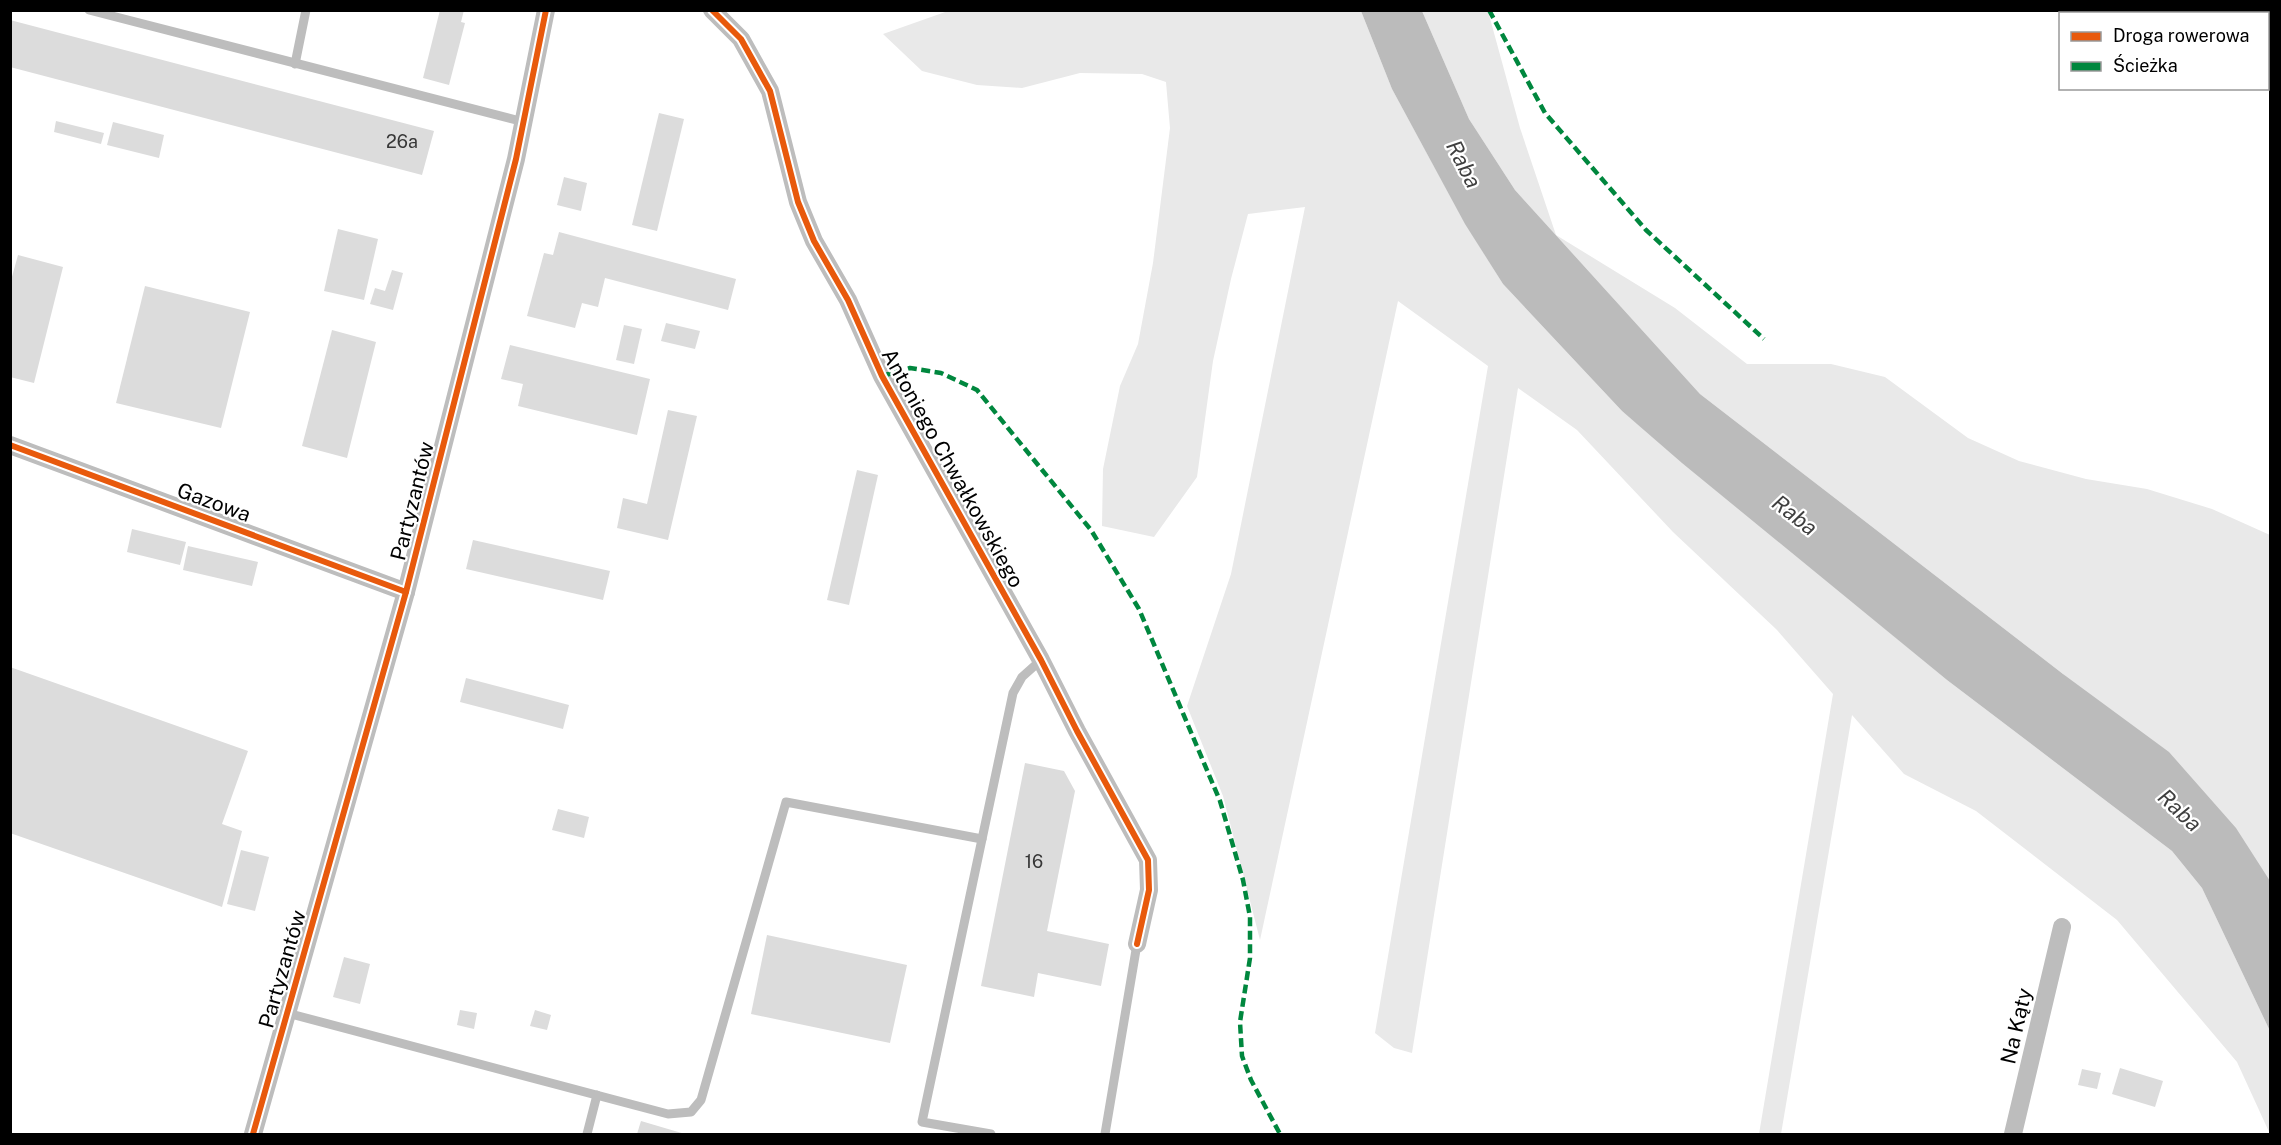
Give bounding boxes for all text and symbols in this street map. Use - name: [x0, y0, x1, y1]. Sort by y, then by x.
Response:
- legend: [2059, 12, 2269, 90]
- text: Droga rowerowa: [2113, 25, 2249, 46]
- text: Ścieżka: [2113, 54, 2178, 76]
- house number: 26a: [386, 131, 418, 152]
- water label: Raba: [1441, 136, 1487, 192]
- street label: Antoniego Chwałkowskiego: [877, 344, 1029, 592]
- street label: Partyzantów: [385, 439, 439, 563]
- street label: Gazowa: [174, 477, 254, 527]
- water label: Raba: [1767, 489, 1823, 541]
- water label: Raba: [2153, 783, 2207, 837]
- house number: 16: [1025, 851, 1043, 872]
- street label: Partyzantów: [253, 907, 311, 1031]
- street label: Na Kąty: [1995, 986, 2037, 1066]

